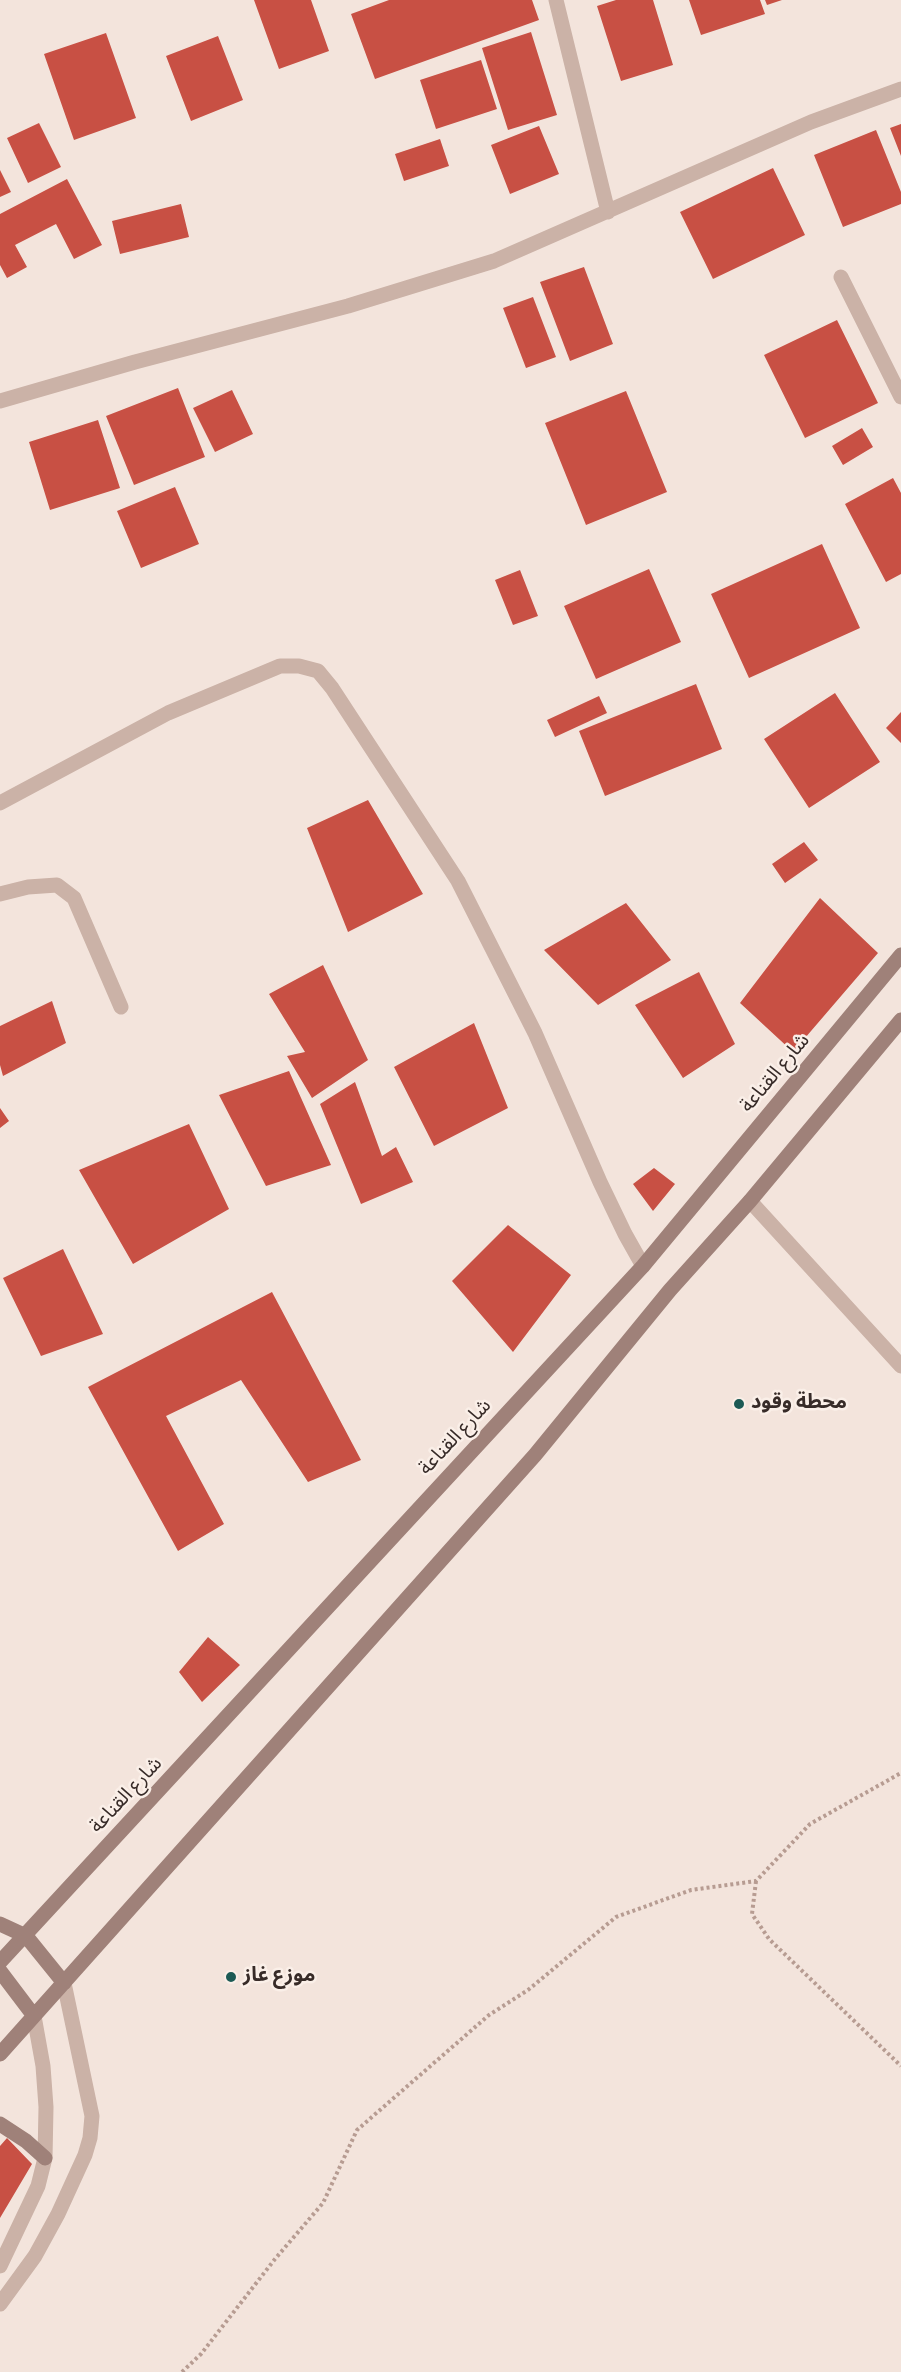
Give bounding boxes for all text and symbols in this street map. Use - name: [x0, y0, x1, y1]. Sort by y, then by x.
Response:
- street label: شارع القناعة: [736, 1030, 816, 1118]
- place label: محطة وقود: [751, 1392, 847, 1416]
- street label: شارع القناعة: [415, 1395, 497, 1481]
- marker: محطة وقود: [732, 1397, 746, 1411]
- street label: شارع القناعة: [86, 1753, 168, 1839]
- place label: موزع غاز: [243, 1965, 315, 1989]
- marker: موزع غاز: [224, 1970, 238, 1984]

